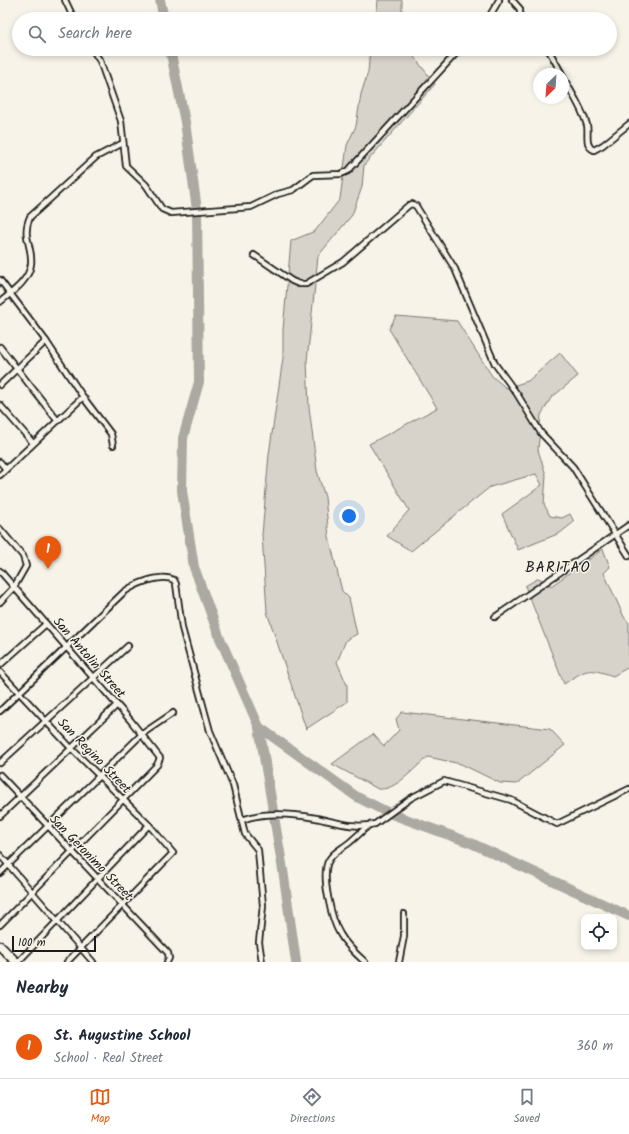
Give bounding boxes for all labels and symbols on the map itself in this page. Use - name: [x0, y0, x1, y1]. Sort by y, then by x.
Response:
- north arrow: [533, 68, 569, 104]
- your location: [339, 506, 359, 526]
- pin: 1: [35, 536, 61, 569]
- district label: BARITAO: [525, 556, 591, 580]
- street label: San Antolin Street: [47, 612, 131, 704]
- street label: San Regino Street: [52, 713, 136, 800]
- street label: San Geronimo Street: [44, 810, 139, 907]
- scale bar: [12, 934, 96, 953]

